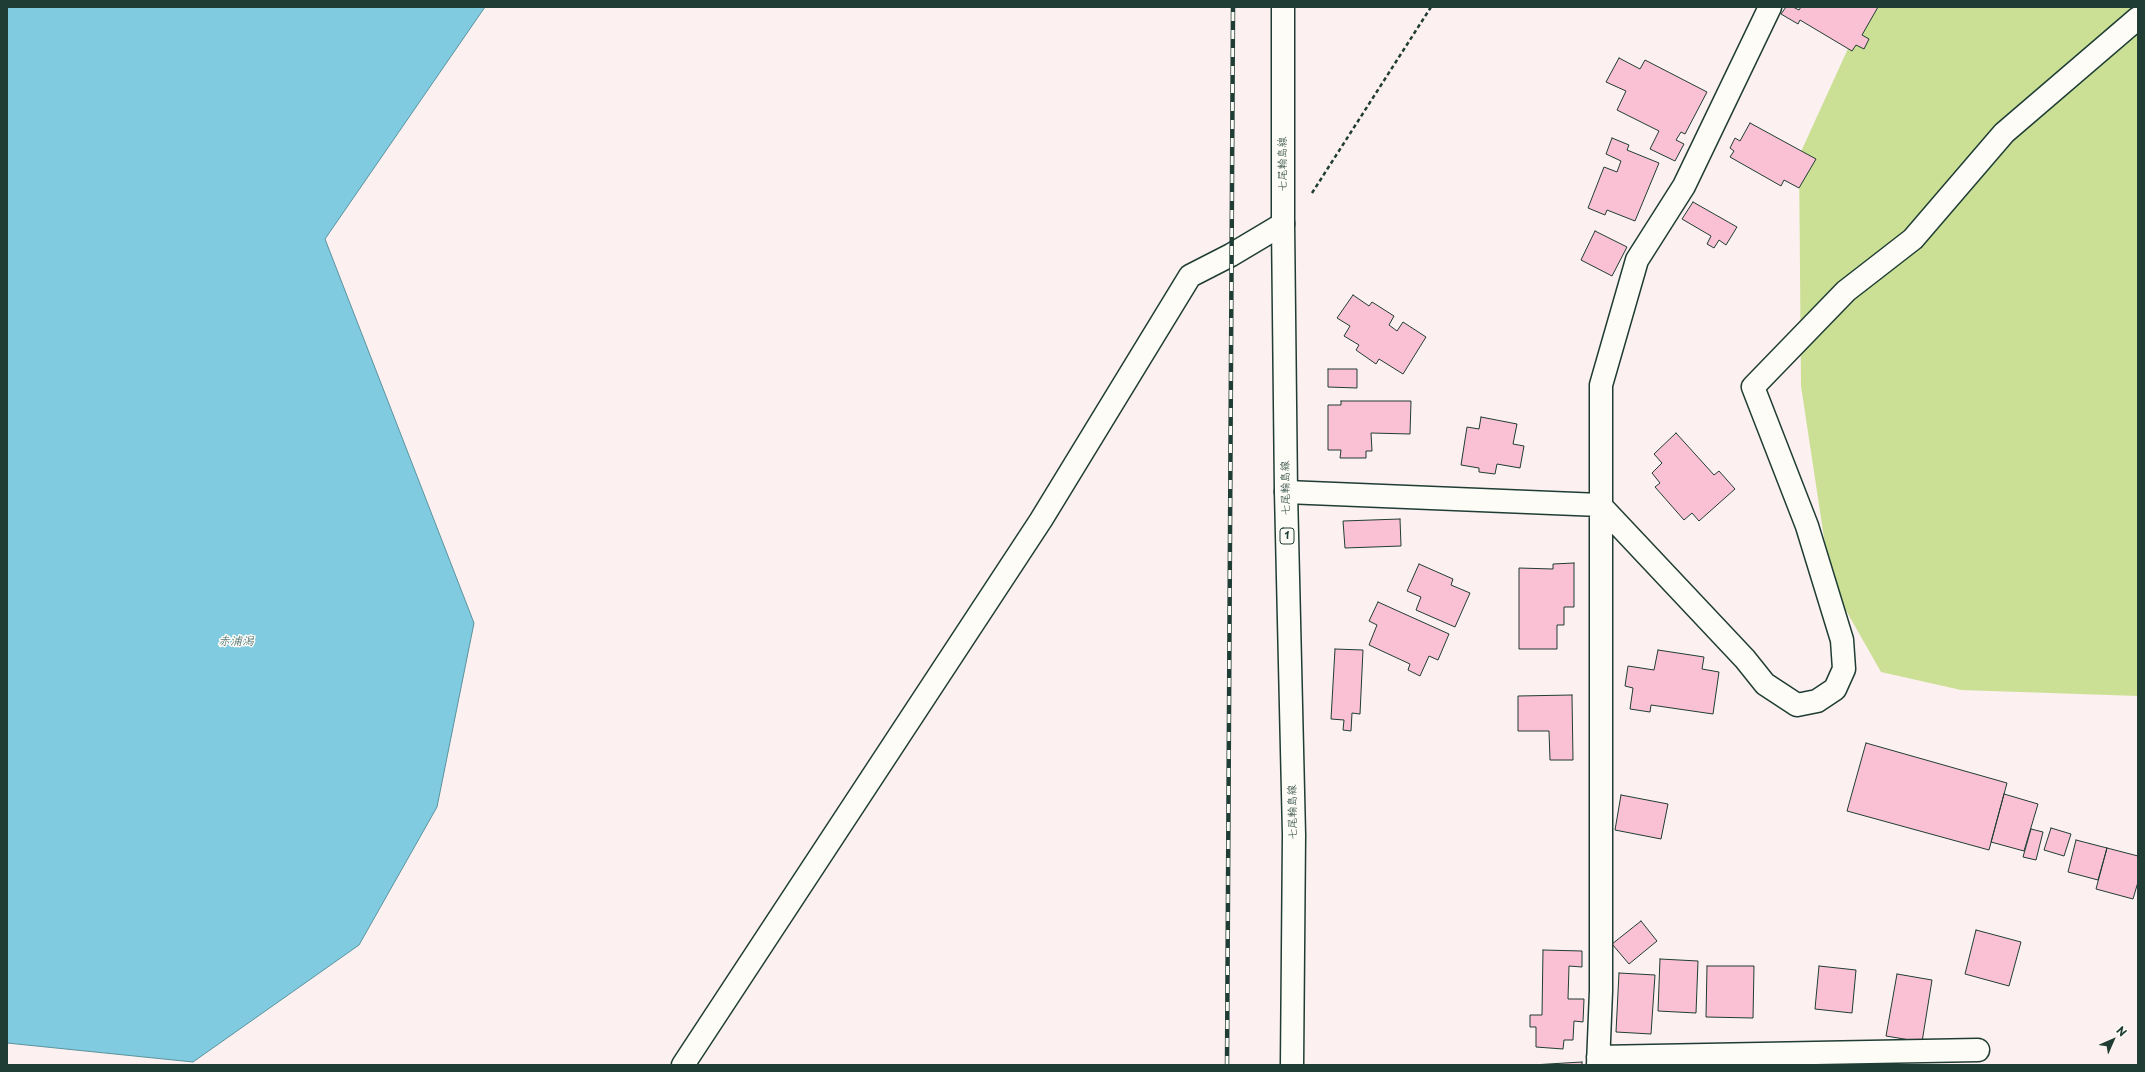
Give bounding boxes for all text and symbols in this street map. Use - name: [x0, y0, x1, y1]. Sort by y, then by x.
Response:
- street label: 七尾輪島線: [1276, 137, 1290, 191]
- street label: 七尾輪島線: [1279, 460, 1293, 516]
- road number: 1: [1280, 528, 1294, 544]
- water label: 赤浦潟: [218, 635, 254, 649]
- street label: 七尾輪島線: [1286, 784, 1300, 840]
- north arrow: [2093, 1020, 2133, 1060]
- text: N: [2113, 1022, 2131, 1040]

